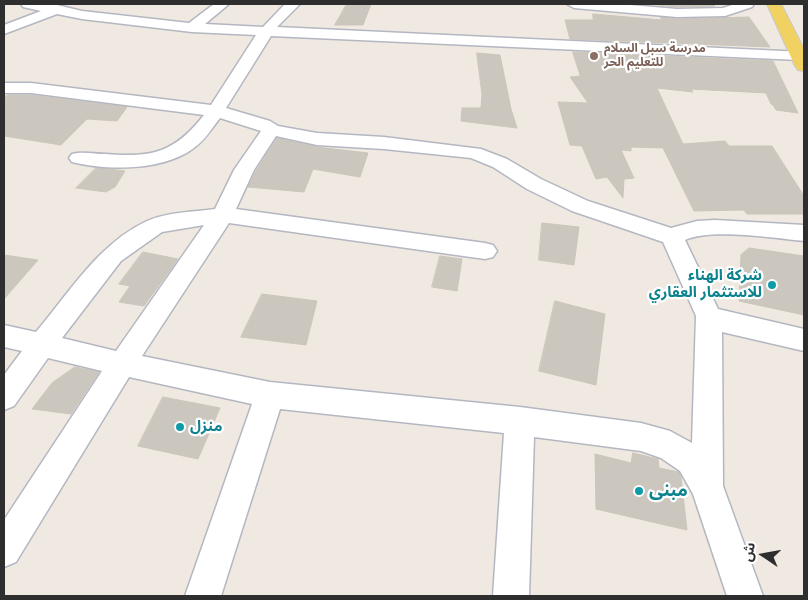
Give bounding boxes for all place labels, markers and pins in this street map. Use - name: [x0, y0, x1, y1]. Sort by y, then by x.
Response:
- place label: مدرسة سبل السلام للتعليم الحر: [604, 42, 706, 70]
- marker: مدرسة سبل السلام للتعليم الحر: [588, 50, 600, 62]
- place label: شركة الهناء للاستثمار العقاري: [649, 267, 762, 302]
- marker: شركة الهناء للاستثمار العقاري: [766, 279, 778, 291]
- place label: منزل: [190, 418, 222, 436]
- marker: منزل: [174, 421, 186, 433]
- place label: مبنى: [649, 480, 688, 502]
- marker: مبنى: [633, 485, 645, 497]

